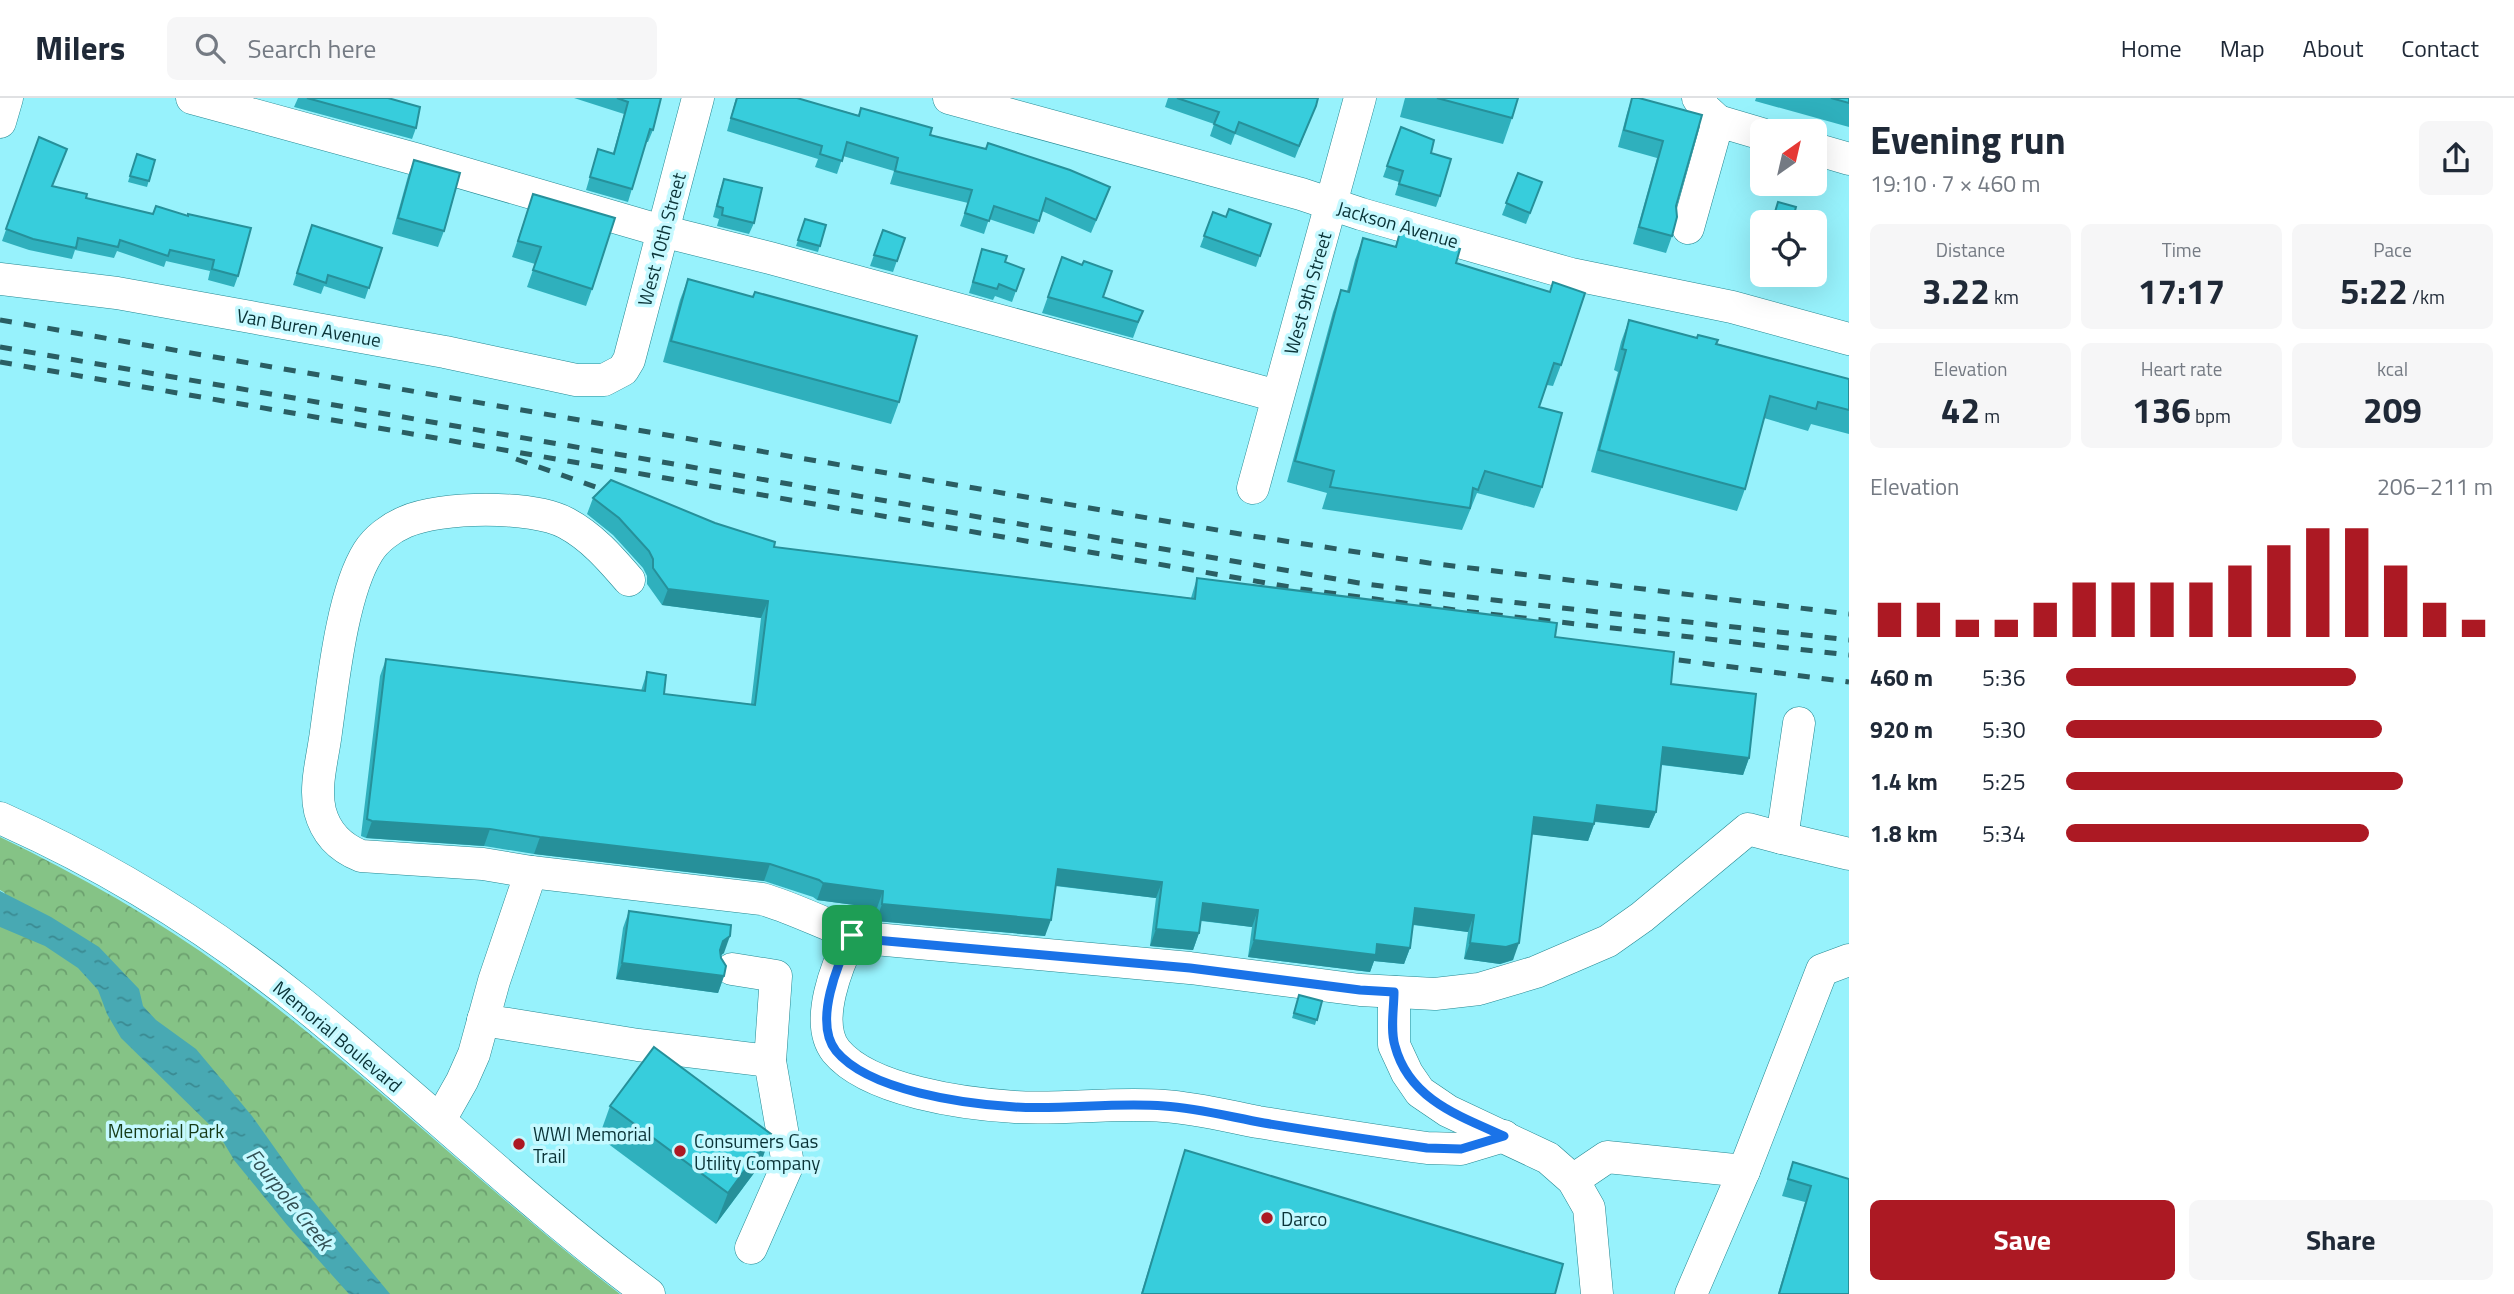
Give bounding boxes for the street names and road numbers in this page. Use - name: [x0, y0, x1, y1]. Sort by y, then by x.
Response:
- street label: West 10th Street: [629, 169, 693, 309]
- street label: Jackson Avenue: [1334, 193, 1462, 255]
- street label: West 9th Street: [1276, 228, 1338, 358]
- street label: Van Buren Avenue: [235, 300, 383, 354]
- street label: Memorial Boulevard: [267, 973, 409, 1099]

